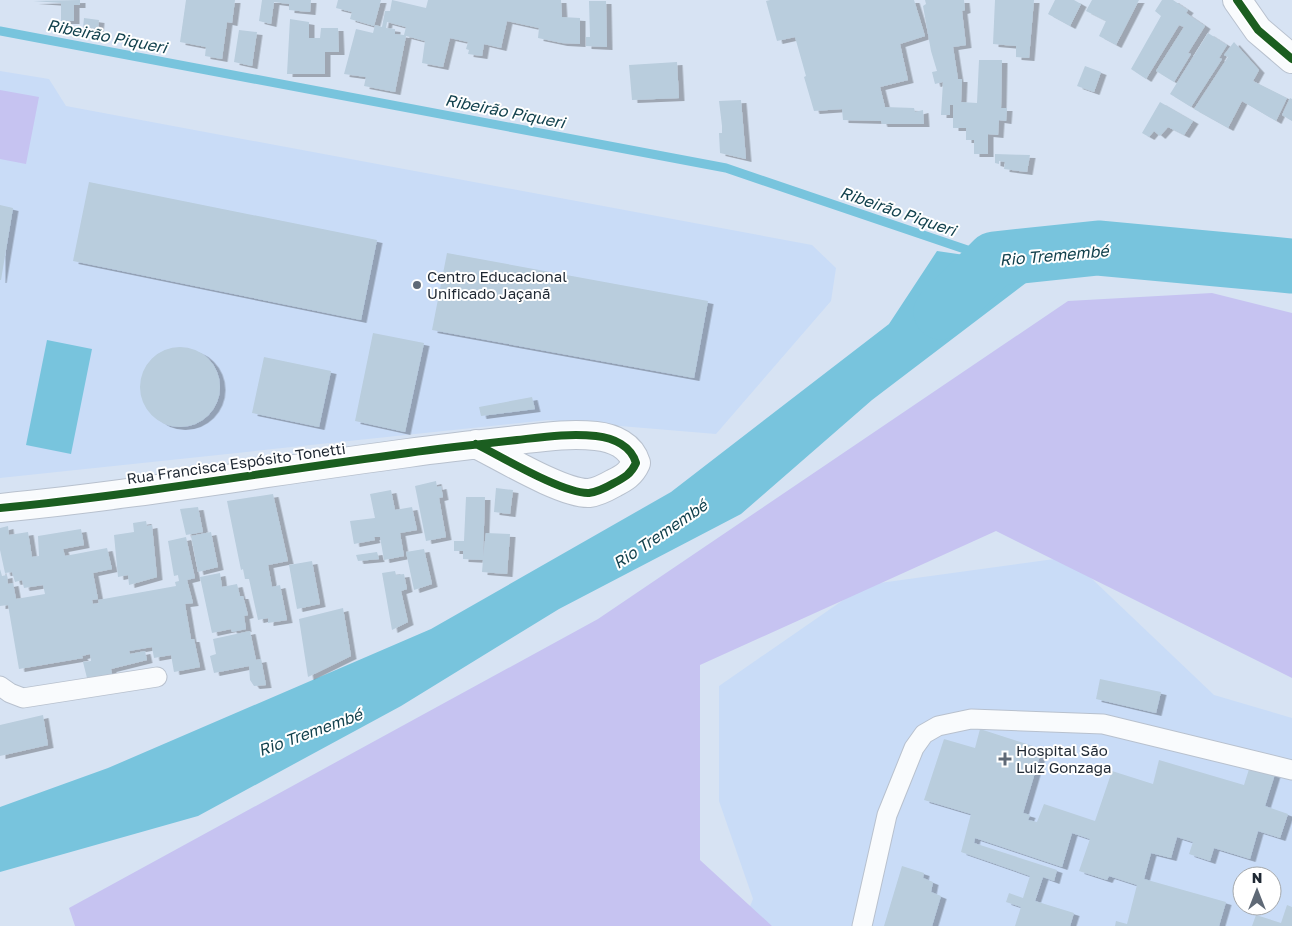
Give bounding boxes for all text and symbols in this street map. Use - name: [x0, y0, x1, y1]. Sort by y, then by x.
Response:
- water label: Ribeirão Piqueri: [46, 15, 170, 58]
- water label: Ribeirão Piqueri: [444, 90, 568, 133]
- water label: Ribeirão Piqueri: [837, 182, 960, 241]
- water label: Rio Tremembé: [999, 240, 1111, 270]
- place label: Centro Educacional Unificado Jaçanã: [427, 267, 567, 302]
- marker: Centro Educacional Unificado Jaçanã: [411, 279, 423, 291]
- street label: Rua Francisca Espósito Tonetti: [125, 439, 347, 487]
- water label: Rio Tremembé: [609, 494, 712, 573]
- water label: Rio Tremembé: [255, 703, 366, 760]
- place label: Hospital São Luiz Gonzaga: [1016, 741, 1111, 776]
- marker: Hospital São Luiz Gonzaga: [998, 752, 1012, 766]
- north arrow: [1232, 866, 1282, 916]
- text: N: [1252, 869, 1262, 886]

